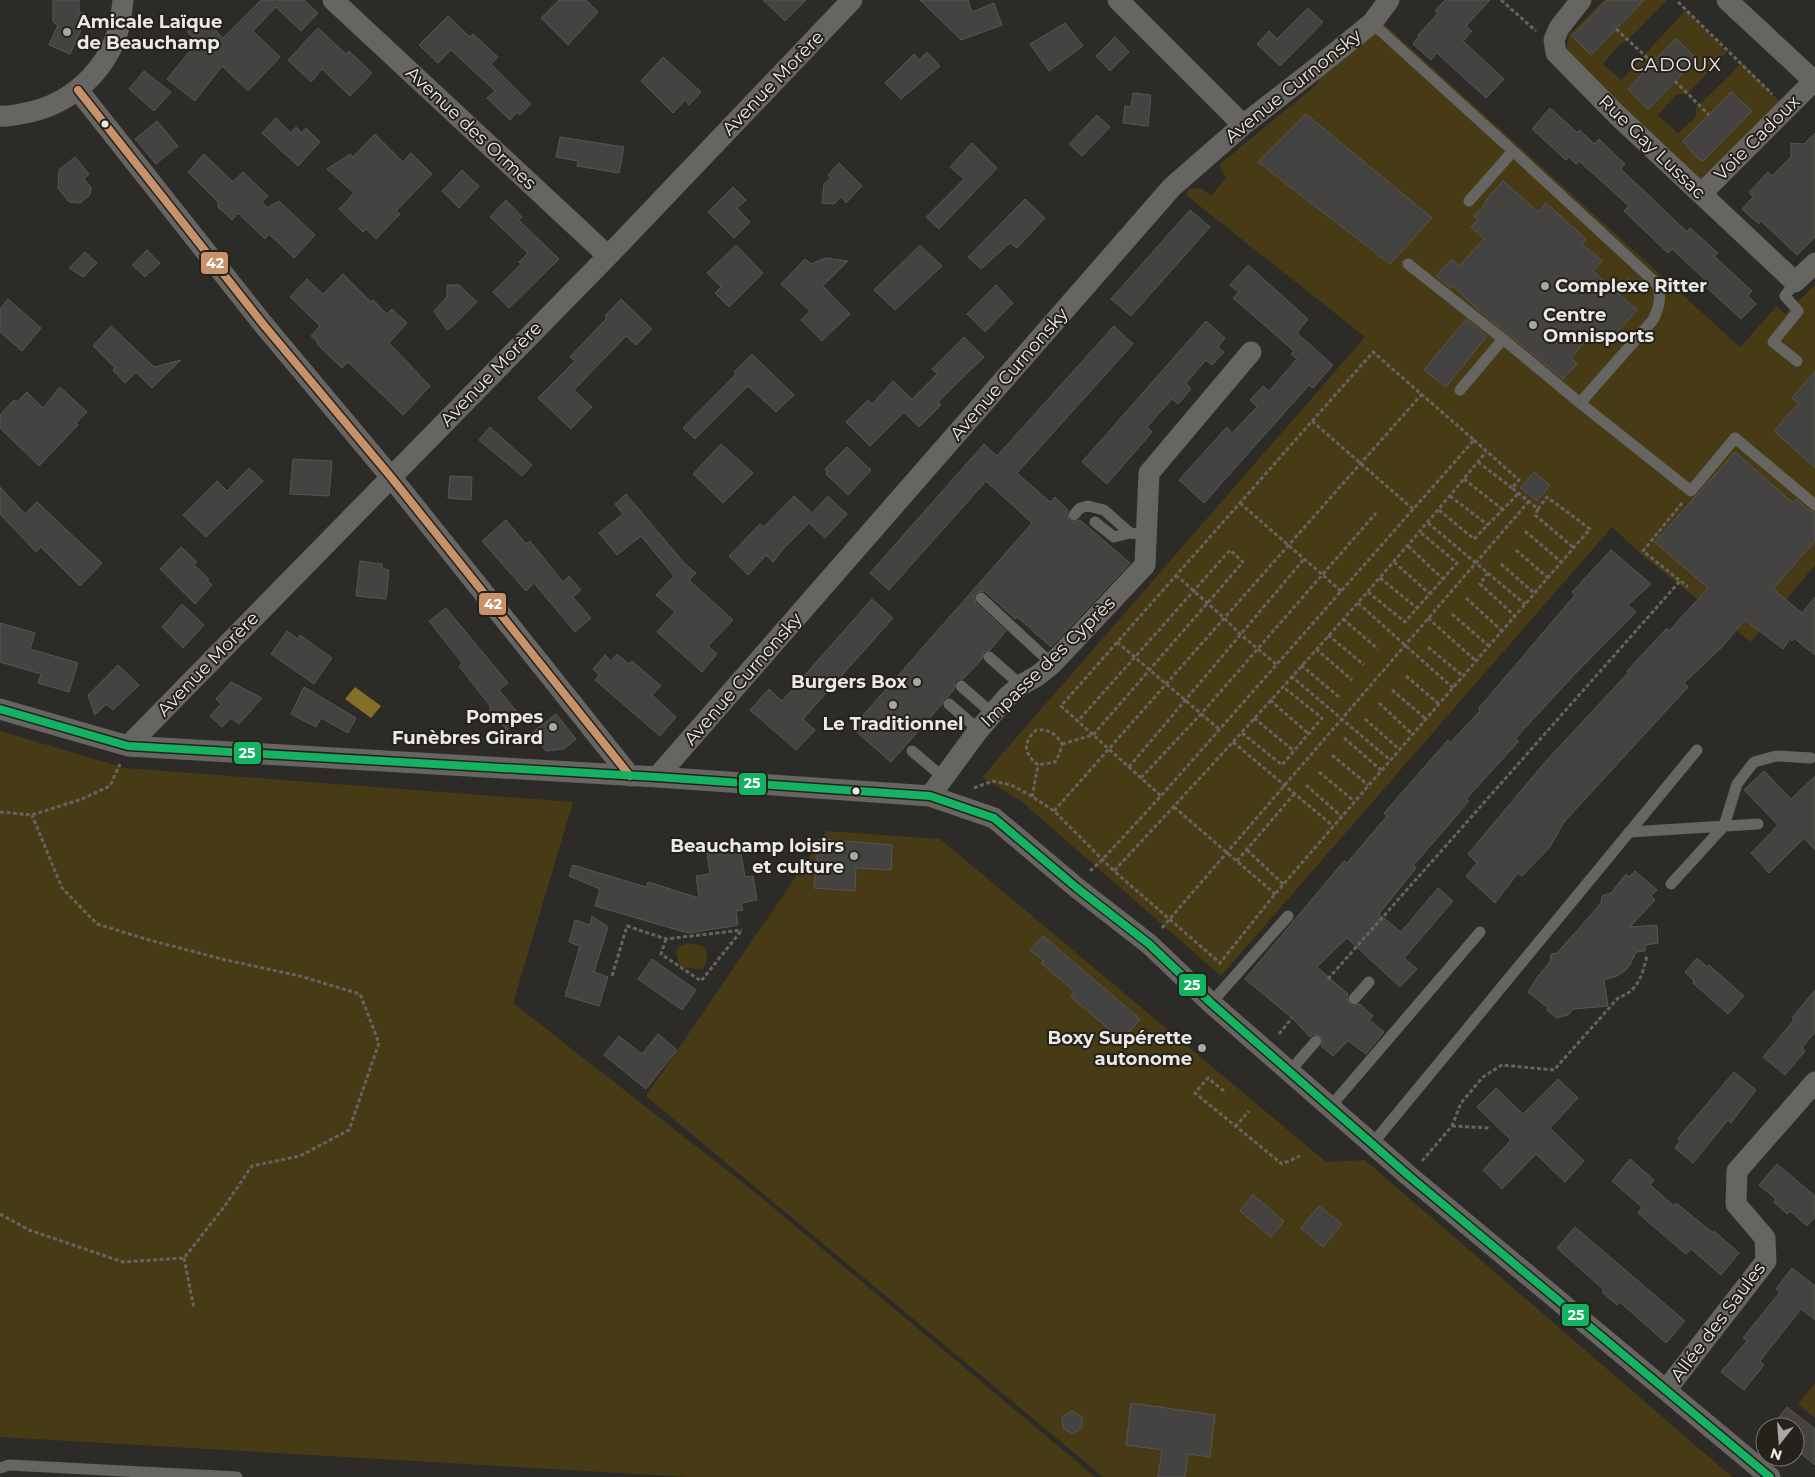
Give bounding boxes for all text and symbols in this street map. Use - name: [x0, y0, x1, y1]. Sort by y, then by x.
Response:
- place label: Amicale Laïque de Beauchamp: [76, 11, 222, 54]
- street label: Avenue Curnonsky: [1221, 24, 1366, 148]
- marker: Amicale Laïque de Beauchamp: [61, 26, 73, 38]
- street label: Avenue Morère: [718, 26, 829, 140]
- district label: CADOUX: [1630, 53, 1722, 76]
- street label: Avenue des Ormes: [401, 62, 541, 194]
- street label: Rue Gay Lussac: [1594, 90, 1710, 204]
- street label: Voie Cadoux: [1710, 90, 1805, 185]
- unlabelled marker: [100, 119, 110, 129]
- line badge: 42: [200, 251, 229, 275]
- text: 42: [206, 254, 224, 272]
- place label: Complexe Ritter: [1555, 275, 1707, 297]
- marker: Complexe Ritter: [1539, 280, 1551, 292]
- street label: Avenue Curnonsky: [945, 303, 1073, 445]
- place label: Centre Omnisports: [1543, 304, 1655, 347]
- street label: Avenue Morère: [436, 317, 547, 431]
- marker: Centre Omnisports: [1527, 319, 1539, 331]
- line badge: 42: [478, 592, 507, 616]
- street label: Impasse des Cyprès: [976, 592, 1120, 732]
- text: 42: [484, 595, 502, 613]
- street label: Avenue Morère: [153, 607, 264, 721]
- street label: Avenue Curnonsky: [679, 608, 807, 750]
- place label: Burgers Box: [791, 671, 907, 693]
- marker: Burgers Box: [911, 676, 923, 688]
- marker: Le Traditionnel: [887, 699, 899, 711]
- place label: Pompes Funèbres Girard: [392, 706, 543, 749]
- place label: Le Traditionnel: [822, 713, 964, 735]
- marker: Pompes Funèbres Girard: [547, 721, 559, 733]
- line badge: 25: [233, 741, 262, 765]
- text: 25: [239, 744, 255, 762]
- line badge: 25: [738, 772, 767, 796]
- text: 25: [744, 774, 760, 792]
- unlabelled marker: [851, 786, 861, 796]
- place label: Beauchamp loisirs et culture: [670, 835, 844, 878]
- marker: Beauchamp loisirs et culture: [848, 850, 860, 862]
- line badge: 25: [1178, 973, 1207, 997]
- text: 25: [1184, 976, 1200, 994]
- place label: Boxy Supérette autonome: [1048, 1027, 1192, 1070]
- marker: Boxy Supérette autonome: [1196, 1042, 1208, 1054]
- street label: Allée des Saules: [1666, 1258, 1770, 1386]
- line badge: 25: [1561, 1303, 1590, 1327]
- text: 25: [1568, 1306, 1584, 1324]
- north arrow: [1755, 1417, 1805, 1467]
- text: N: [1768, 1444, 1784, 1465]

